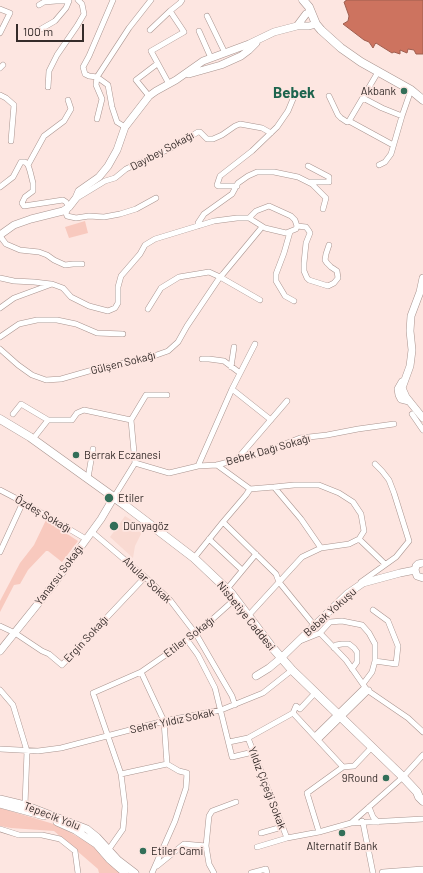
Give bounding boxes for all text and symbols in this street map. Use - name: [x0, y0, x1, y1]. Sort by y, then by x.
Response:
- scale bar: [18, 16, 86, 42]
- text: 100 m: [23, 24, 53, 38]
- district label: Bebek: [273, 84, 315, 102]
- place label: Akbank: [361, 84, 396, 98]
- marker: Akbank: [399, 86, 409, 96]
- street label: Dayıbey Sokağı: [128, 129, 196, 173]
- street label: Gülşen Sokağı: [89, 349, 157, 377]
- street label: Bebek Dağı Sokağı: [225, 432, 311, 468]
- place label: Berrak Eczanesi: [84, 448, 161, 462]
- marker: Berrak Eczanesi: [71, 450, 81, 460]
- place label: Etiler: [118, 491, 144, 505]
- marker: Etiler: [103, 492, 115, 504]
- street label: Özdeş Sokağı: [13, 493, 73, 535]
- place label: Dűnyagöz: [123, 519, 169, 533]
- marker: Dűnyagöz: [108, 520, 120, 532]
- street label: Yanarsu Sokağı: [32, 542, 86, 608]
- street label: Ahular Sokak: [120, 554, 174, 606]
- street label: Nisbetiye Caddesi: [214, 579, 278, 653]
- street label: Bebek Yokuşu: [301, 585, 359, 639]
- street label: Ergin Sokağı: [61, 613, 111, 665]
- street label: Etiler Sokağı: [161, 614, 217, 660]
- street label: Seher Yıldız Sokak: [129, 706, 215, 736]
- street label: Yıldız Çiçeği Sokak: [245, 745, 289, 831]
- place label: 9Round: [342, 771, 378, 785]
- marker: 9Round: [381, 773, 391, 783]
- street label: Tepecik Yolu: [22, 799, 82, 833]
- marker: Alternatif Bank: [337, 828, 347, 838]
- place label: Alternatif Bank: [306, 839, 378, 853]
- place label: Etiler Cami: [151, 844, 203, 858]
- marker: Etiler Cami: [138, 846, 148, 856]

